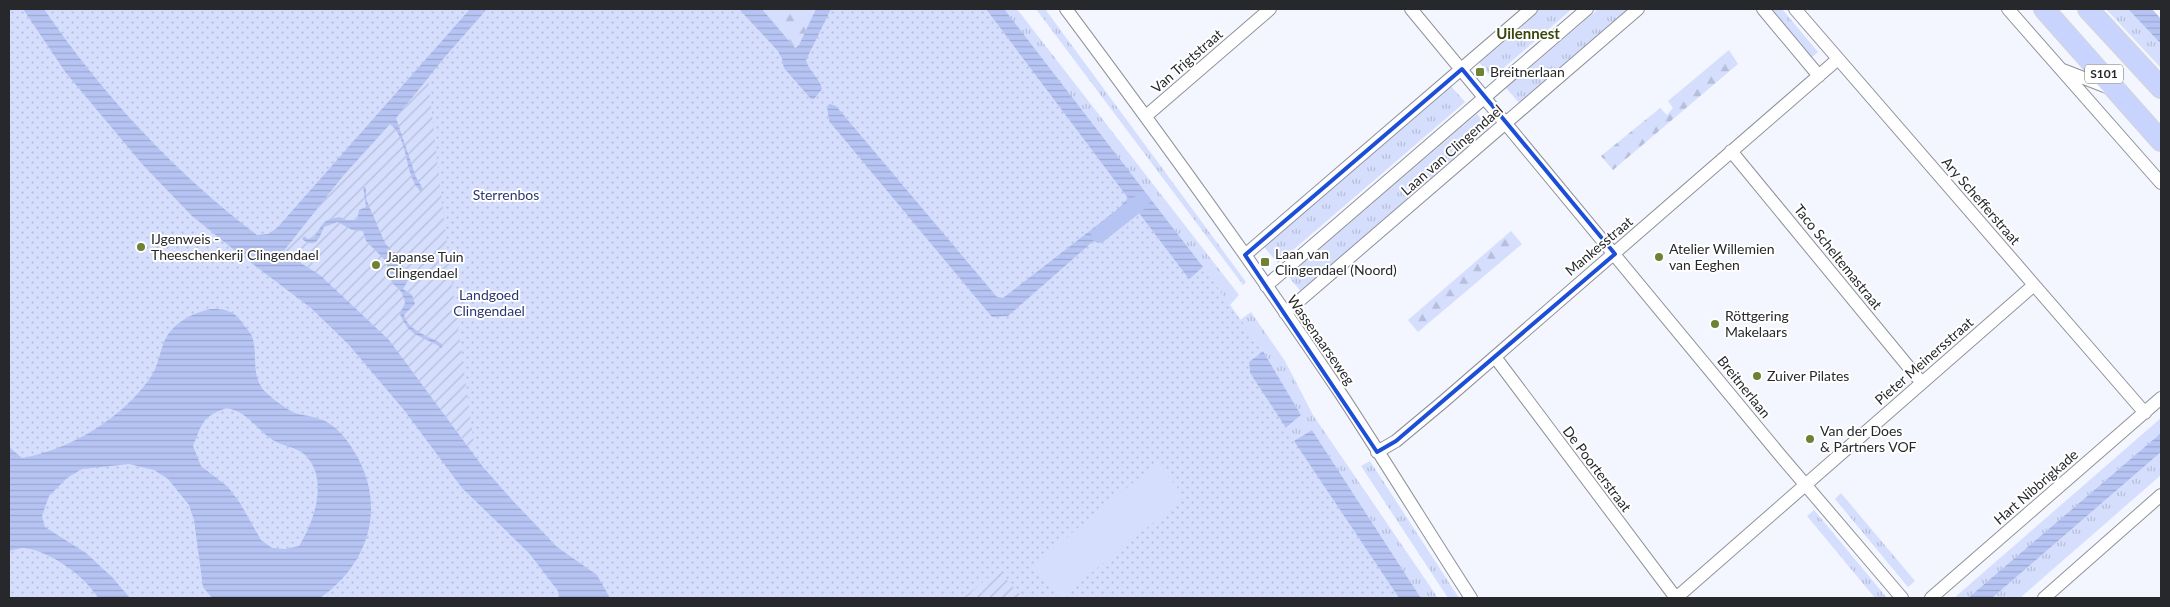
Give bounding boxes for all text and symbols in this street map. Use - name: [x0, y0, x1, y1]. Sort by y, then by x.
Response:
- district label: Uilennest: [1496, 24, 1560, 42]
- street label: Van Trigtstraat: [1148, 25, 1226, 96]
- place label: Breitnerlaan: [1490, 63, 1565, 80]
- road number: S101: [2085, 64, 2123, 84]
- marker: Breitnerlaan: [1474, 66, 1486, 78]
- street label: Laan van Clingendael: [1397, 101, 1506, 198]
- street label: Ary Schefferstraat: [1939, 153, 2024, 248]
- park label: Sterrenbos: [473, 186, 539, 203]
- street label: Taco Scheltemastraat: [1791, 201, 1886, 313]
- street label: Mankesstraat: [1562, 213, 1636, 279]
- place label: IJgenweis - Theeschenkerij Clingendael: [151, 230, 319, 263]
- place label: Atelier Willemien van Eeghen: [1669, 240, 1775, 273]
- marker: IJgenweis - Theeschenkerij Clingendael: [135, 241, 147, 253]
- place label: Laan van Clingendael (Noord): [1275, 245, 1397, 278]
- place label: Japanse Tuin Clingendael: [386, 248, 464, 281]
- marker: Atelier Willemien van Eeghen: [1653, 251, 1665, 263]
- marker: Laan van Clingendael (Noord): [1259, 256, 1271, 268]
- marker: Japanse Tuin Clingendael: [370, 259, 382, 271]
- park label: Landgoed Clingendael: [453, 286, 525, 319]
- street label: Wassenaarseweg: [1284, 291, 1359, 388]
- place label: Röttgering Makelaars: [1725, 307, 1789, 340]
- street label: Pieter Meinersstraat: [1871, 313, 1976, 408]
- marker: Röttgering Makelaars: [1709, 318, 1721, 330]
- street label: Breitnerlaan: [1714, 352, 1775, 421]
- place label: Zuiver Pilates: [1767, 367, 1849, 384]
- marker: Zuiver Pilates: [1751, 370, 1763, 382]
- place label: Van der Does & Partners VOF: [1820, 422, 1917, 455]
- street label: De Poorterstraat: [1560, 423, 1635, 515]
- marker: Van der Does & Partners VOF: [1804, 433, 1816, 445]
- street label: Hart Nibbrigkade: [1990, 445, 2081, 528]

